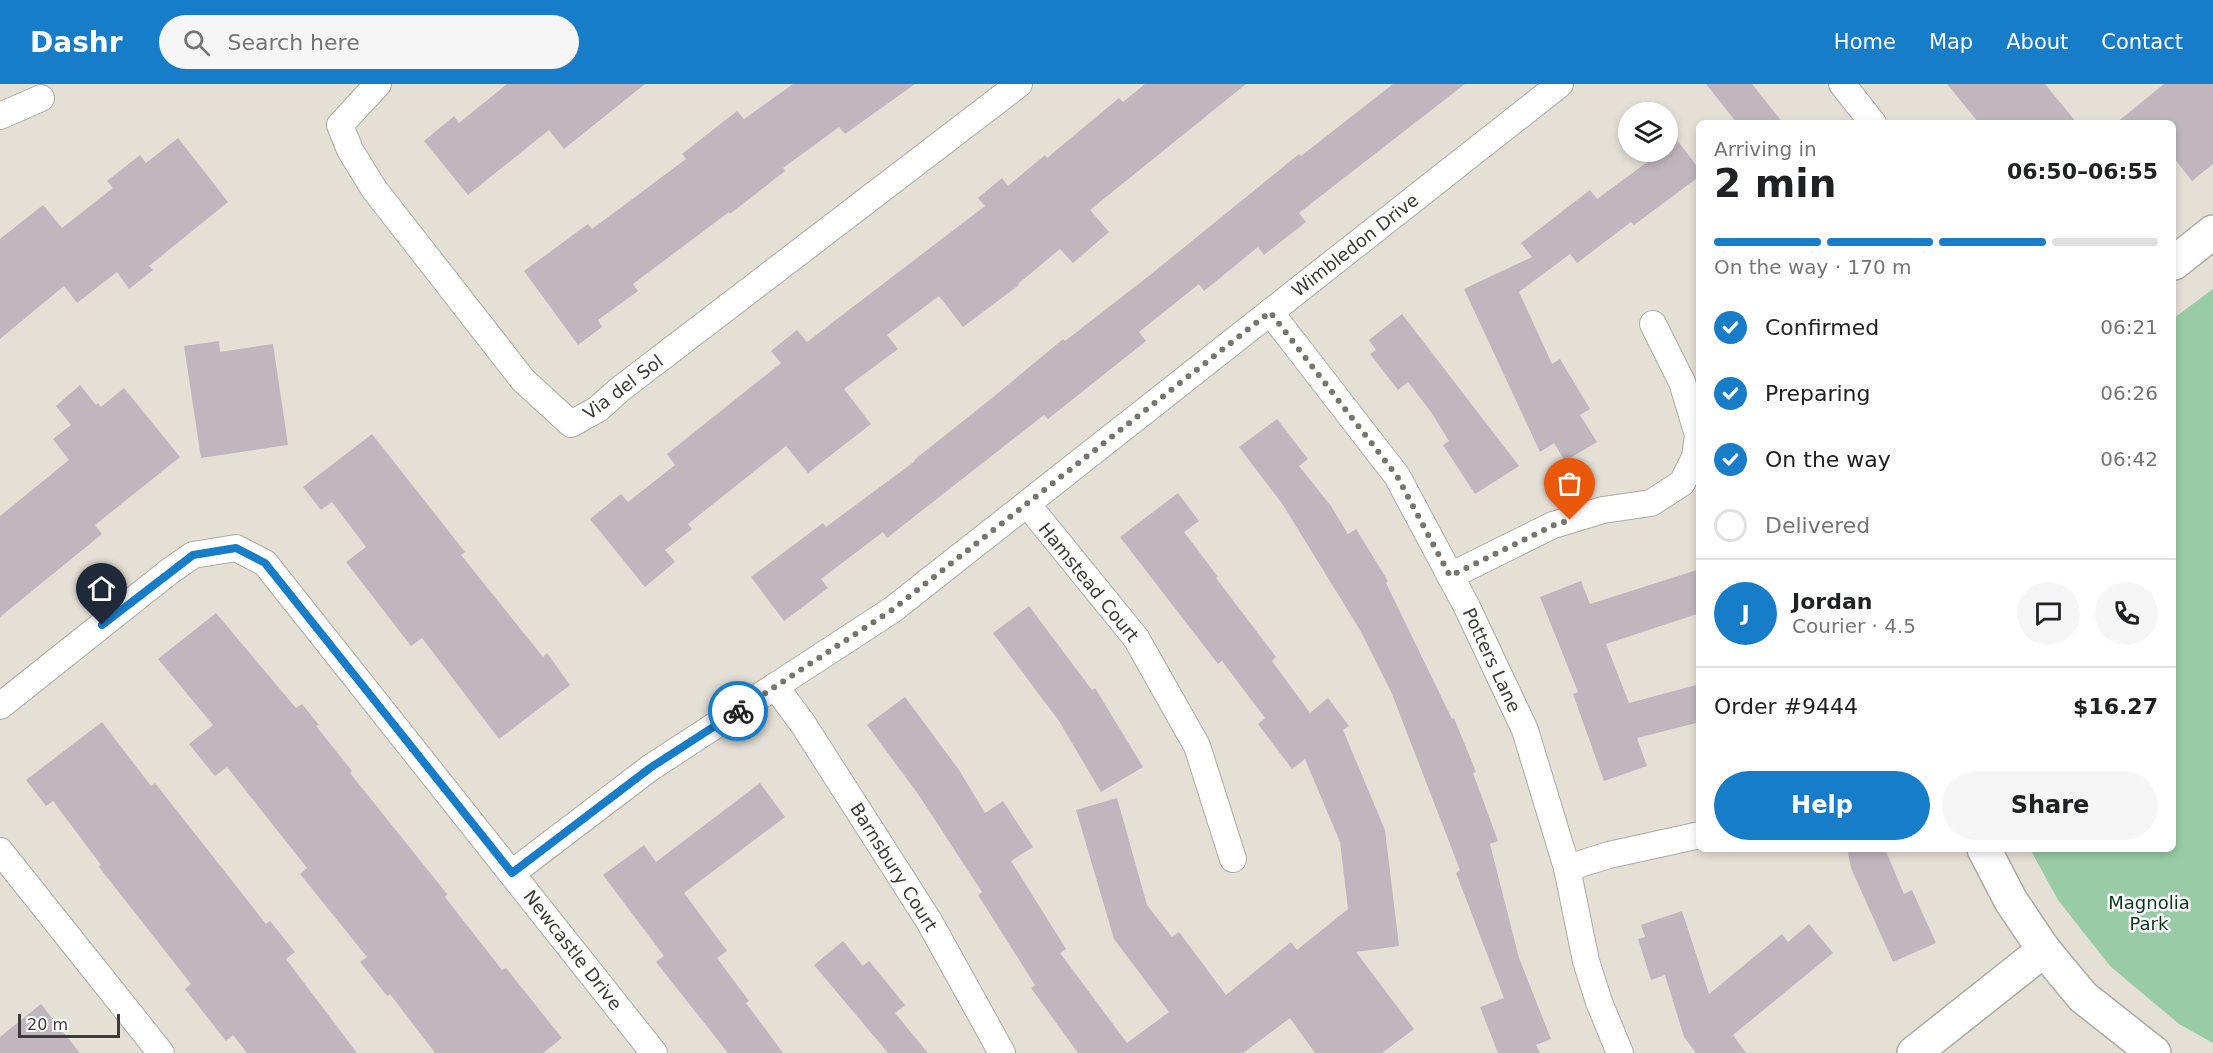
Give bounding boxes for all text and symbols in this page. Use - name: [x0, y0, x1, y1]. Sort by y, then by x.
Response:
- search box: [159, 15, 579, 69]
- text: Dashr: [30, 26, 123, 59]
- icon: search: [180, 26, 213, 59]
- text: Search here: [228, 30, 360, 55]
- text: Home: [1834, 30, 1896, 54]
- text: Map: [1929, 30, 1973, 54]
- text: About: [2006, 30, 2068, 54]
- text: Contact: [2101, 30, 2183, 54]
- map controls: [1618, 102, 1678, 162]
- button: layers: [1618, 102, 1678, 162]
- text: Arriving in: [1714, 137, 1817, 161]
- text: 06:50–06:55: [2007, 159, 2158, 184]
- text: 2 min: [1714, 161, 1836, 206]
- street label: Wimbledon Drive: [1287, 189, 1423, 301]
- text: On the way · 170 m: [1714, 255, 1912, 279]
- icon: check: [1714, 311, 1747, 344]
- text: Confirmed: [1765, 315, 1879, 340]
- text: 06:21: [2100, 315, 2158, 339]
- street label: Via del Sol: [579, 350, 667, 424]
- icon: check: [1714, 377, 1747, 410]
- text: Preparing: [1765, 381, 1871, 406]
- text: 06:26: [2100, 381, 2158, 405]
- icon: check: [1714, 443, 1747, 476]
- text: On the way: [1765, 447, 1891, 472]
- text: 06:42: [2100, 447, 2158, 471]
- pin: [1544, 458, 1595, 520]
- icon: bag: [1553, 467, 1586, 500]
- text: Delivered: [1765, 513, 1870, 538]
- street label: Hamstead Court: [1035, 518, 1143, 646]
- pin: [76, 563, 127, 625]
- icon: home: [85, 572, 118, 605]
- button: chat: [2017, 582, 2080, 645]
- button: phone: [2095, 582, 2158, 645]
- text: Jordan: [1792, 589, 1872, 614]
- text: J: [1741, 601, 1750, 626]
- street label: Potters Lane: [1459, 605, 1525, 715]
- text: Courier · 4.5: [1792, 614, 1916, 638]
- courier: [708, 681, 768, 741]
- text: Order #9444: [1714, 694, 1858, 719]
- text: $16.27: [2073, 694, 2158, 719]
- icon: bike: [722, 695, 755, 728]
- button: Help: [1714, 771, 1930, 840]
- button: Share: [1942, 771, 2158, 840]
- street label: Barnsbury Court: [846, 799, 942, 935]
- street label: Newcastle Drive: [520, 886, 626, 1014]
- park label: Magnolia Park: [2108, 892, 2190, 934]
- scale bar: [18, 1011, 120, 1038]
- text: 20 m: [27, 1015, 68, 1034]

